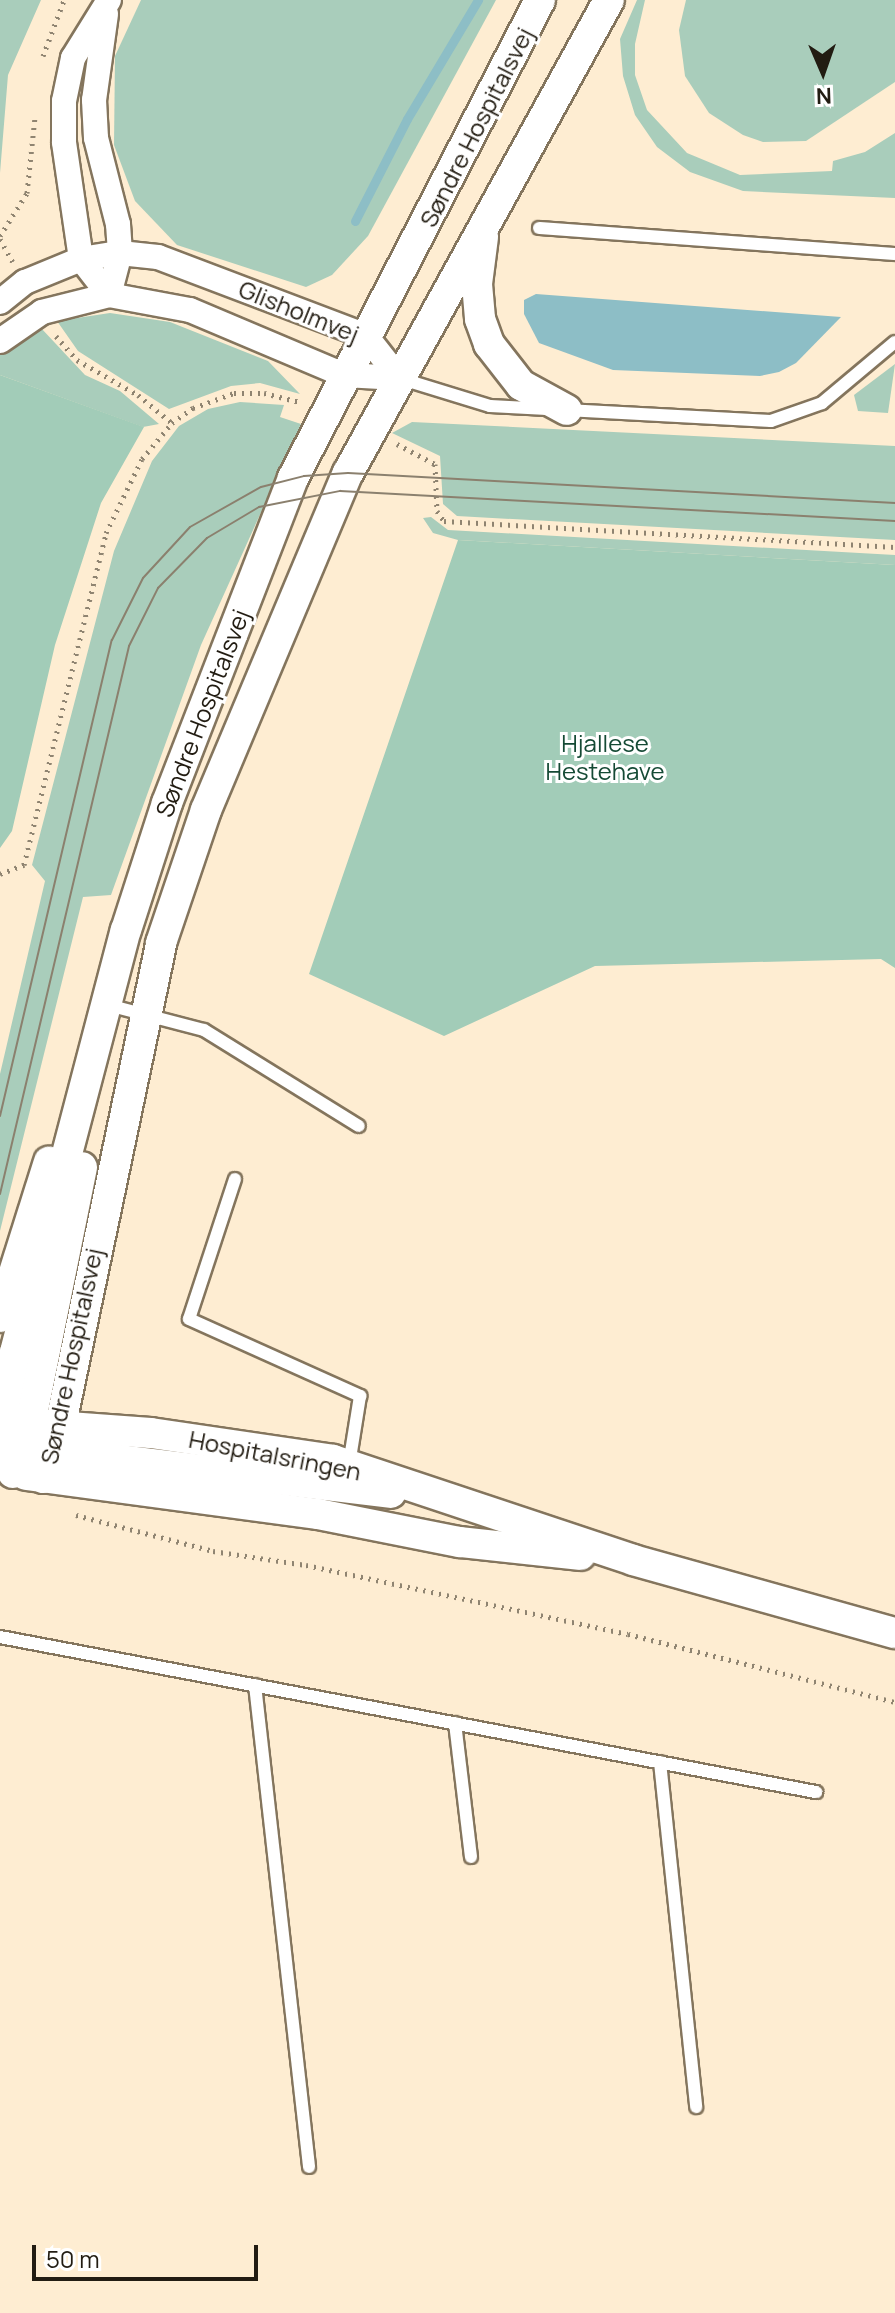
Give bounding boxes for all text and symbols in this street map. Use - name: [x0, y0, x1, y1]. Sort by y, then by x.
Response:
- street label: Søndre Hospitalsvej: [413, 22, 539, 232]
- north arrow: [783, 32, 863, 112]
- text: N: [815, 81, 832, 111]
- street label: Glisholmvej: [235, 274, 363, 348]
- street label: Søndre Hospitalsvej: [149, 605, 255, 821]
- park label: Hjallese Hestehave: [545, 729, 665, 785]
- street label: Søndre Hospitalsvej: [34, 1245, 108, 1467]
- street label: Hospitalsringen: [187, 1424, 363, 1486]
- scale bar: [36, 2229, 262, 2279]
- text: 50 m: [46, 2242, 100, 2275]

